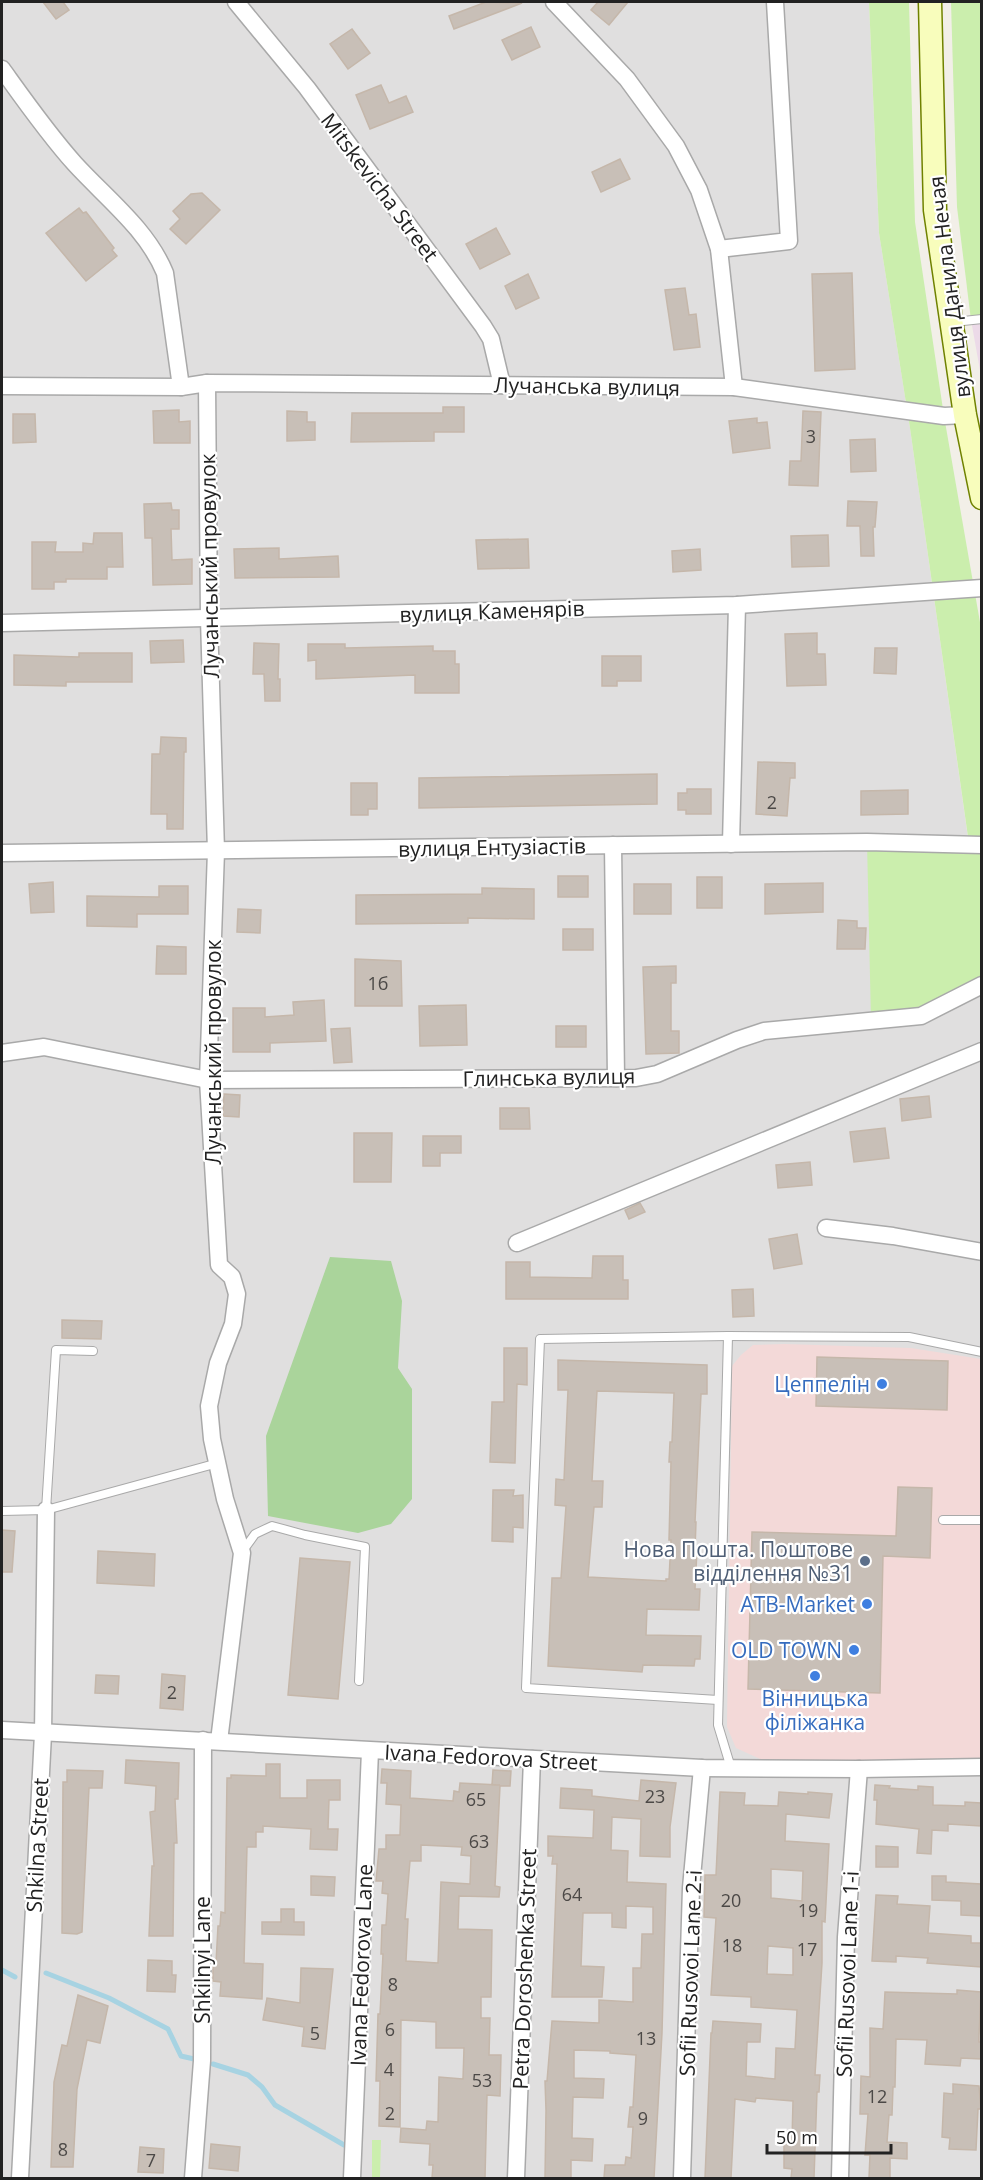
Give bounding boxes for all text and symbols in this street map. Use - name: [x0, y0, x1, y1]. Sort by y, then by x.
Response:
- street label: Mitskevicha Street: [315, 107, 445, 267]
- street label: вулиця Данила Нечая: [921, 174, 977, 400]
- street label: Лучанська вулиця: [494, 370, 680, 402]
- house number: 3: [806, 424, 816, 448]
- street label: Лучанський провулок: [193, 453, 225, 679]
- street label: вулиця Каменярів: [399, 594, 585, 628]
- house number: 2: [767, 790, 777, 814]
- street label: вулиця Ентузіастів: [398, 831, 586, 863]
- street label: Лучанський провулок: [199, 939, 227, 1165]
- house number: 1б: [368, 971, 389, 995]
- street label: Глинська вулиця: [462, 1061, 636, 1093]
- place label: Цеппелін: [774, 1370, 870, 1398]
- marker: Цеппелін: [875, 1377, 889, 1391]
- place label: Нова Пошта. Поштове відділення №31: [624, 1535, 853, 1587]
- marker: Нова Пошта. Поштове відділення №31: [858, 1554, 872, 1568]
- place label: ATB-Market: [740, 1590, 855, 1618]
- marker: ATB-Market: [860, 1597, 874, 1611]
- place label: OLD TOWN: [731, 1636, 842, 1664]
- marker: OLD TOWN: [847, 1643, 861, 1657]
- marker: Вінницька філіжанка: [808, 1669, 822, 1683]
- house number: 2: [167, 1680, 177, 1704]
- place label: Вінницька філіжанка: [762, 1684, 868, 1736]
- street label: Ivana Fedorova Street: [384, 1737, 598, 1777]
- street label: Shkilna Street: [19, 1777, 55, 1913]
- house number: 23: [645, 1784, 665, 1808]
- house number: 65: [466, 1787, 486, 1811]
- house number: 63: [469, 1829, 489, 1853]
- street label: Petra Doroshenka Street: [506, 1848, 542, 2090]
- street label: Ivana Fedorova Lane: [343, 1863, 379, 2067]
- street label: Sofii Rusovoi Lane 2-i: [672, 1869, 708, 2077]
- street label: Sofii Rusovoi Lane 1-i: [829, 1870, 865, 2078]
- house number: 64: [562, 1882, 582, 1906]
- house number: 20: [721, 1888, 741, 1912]
- street label: Shkilnyi Lane: [188, 1896, 216, 2024]
- house number: 19: [798, 1898, 818, 1922]
- house number: 18: [722, 1933, 742, 1957]
- house number: 17: [797, 1937, 817, 1961]
- house number: 8: [388, 1972, 398, 1996]
- house number: 6: [385, 2017, 395, 2041]
- house number: 5: [310, 2021, 320, 2045]
- house number: 13: [636, 2026, 656, 2050]
- house number: 4: [384, 2057, 394, 2081]
- house number: 53: [472, 2068, 492, 2092]
- house number: 12: [867, 2084, 887, 2108]
- house number: 2: [385, 2101, 395, 2125]
- house number: 9: [638, 2106, 648, 2130]
- scale bar: [767, 2117, 892, 2155]
- text: 50 m: [776, 2125, 818, 2149]
- house number: 8: [58, 2137, 68, 2161]
- house number: 7: [146, 2148, 156, 2172]

